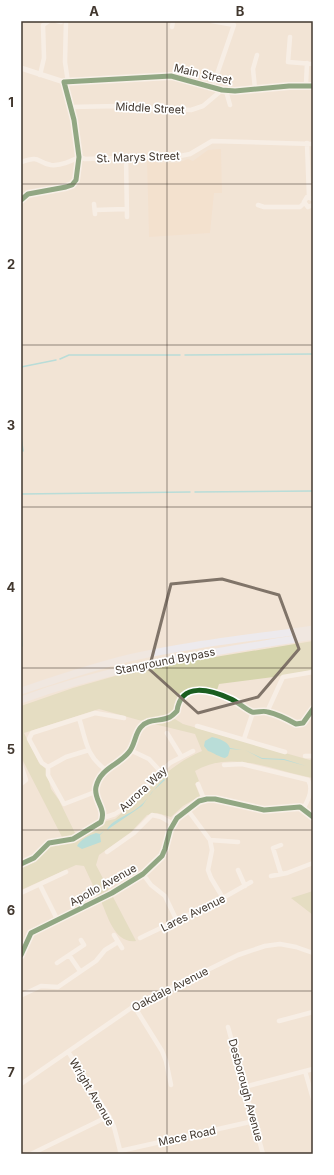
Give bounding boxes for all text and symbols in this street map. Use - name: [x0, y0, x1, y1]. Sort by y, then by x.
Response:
- text: A: [89, 3, 99, 19]
- text: B: [236, 3, 245, 19]
- street label: Main Street: [172, 60, 234, 88]
- text: 1: [8, 94, 14, 110]
- street label: Middle Street: [115, 99, 185, 117]
- street label: St. Marys Street: [96, 149, 180, 165]
- text: 2: [7, 256, 15, 272]
- text: 3: [7, 417, 15, 433]
- text: 4: [7, 579, 16, 595]
- street label: Stanground Bypass: [114, 644, 216, 678]
- text: 5: [7, 741, 15, 757]
- street label: Aurora Way: [116, 763, 170, 815]
- street label: Apollo Avenue: [67, 861, 139, 909]
- street label: Lares Avenue: [158, 891, 228, 935]
- text: 6: [7, 902, 15, 918]
- street label: Oakdale Avenue: [129, 964, 211, 1014]
- street label: Desborough Avenue: [226, 1037, 266, 1143]
- street label: Wright Avenue: [66, 1056, 118, 1128]
- text: 7: [7, 1064, 15, 1080]
- street label: Mace Road: [157, 1123, 217, 1149]

